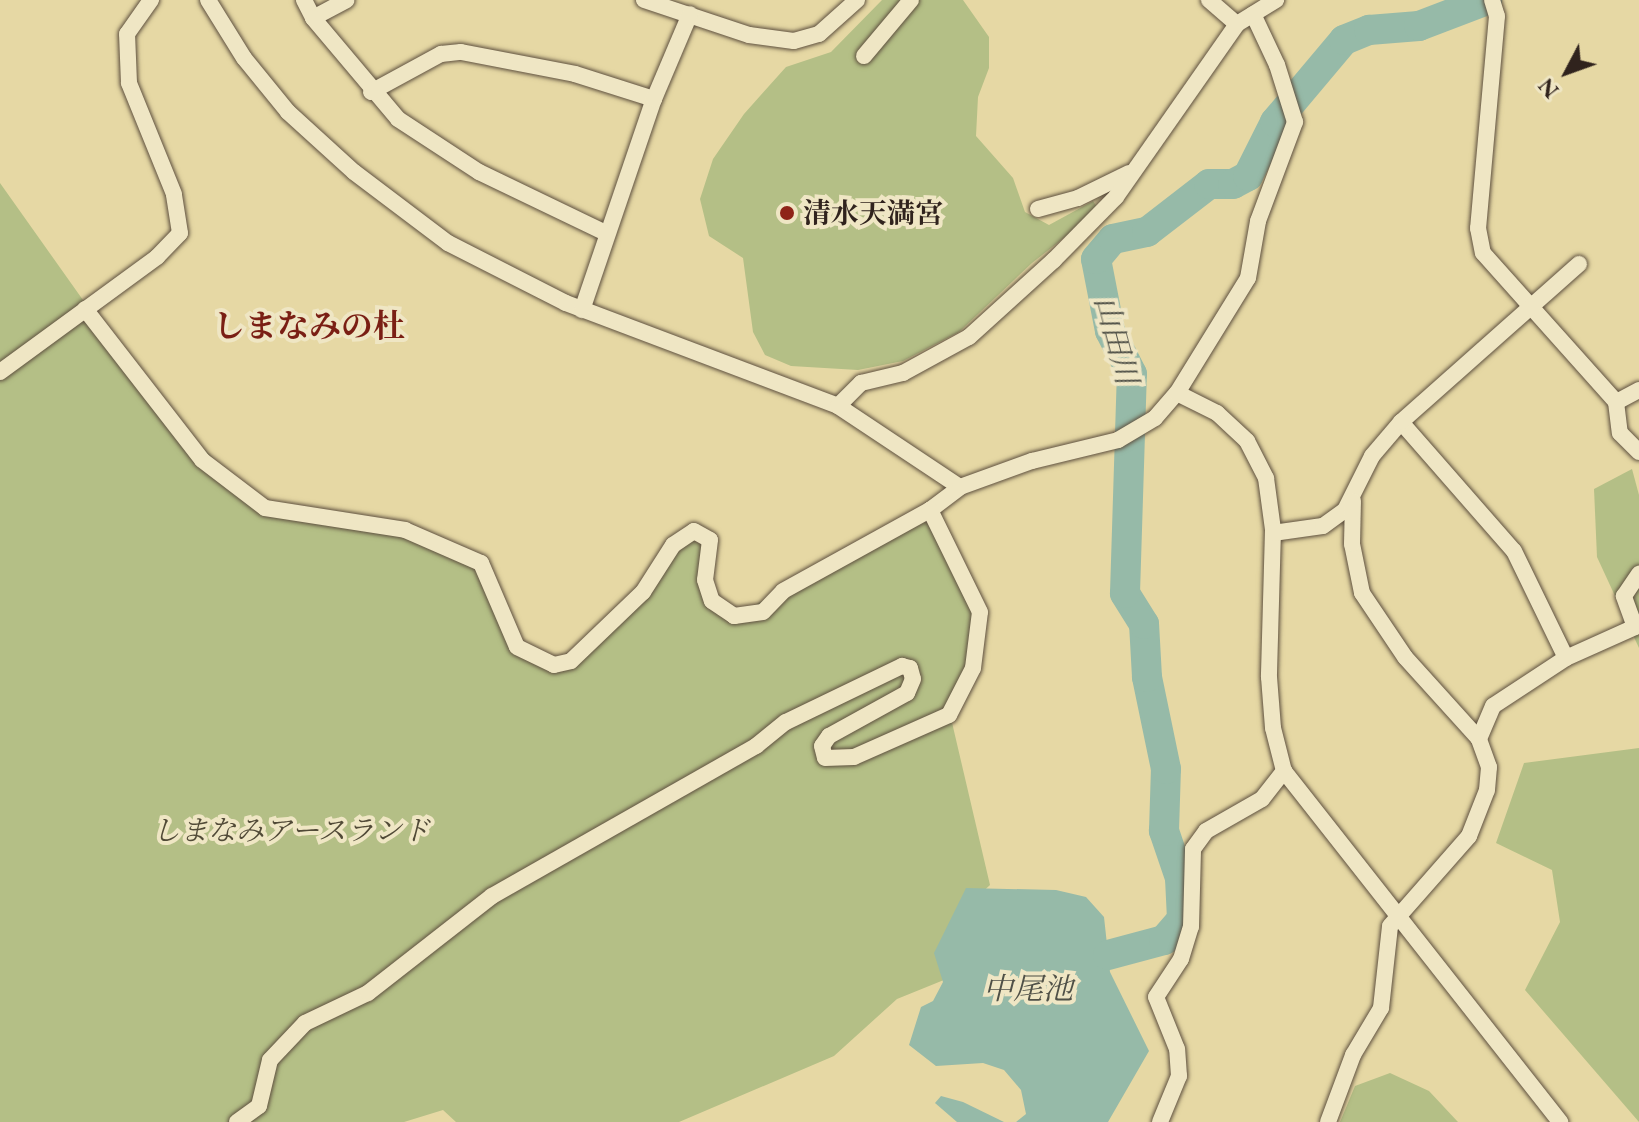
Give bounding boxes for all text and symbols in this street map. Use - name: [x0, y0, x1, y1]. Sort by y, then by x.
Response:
- north arrow: [1527, 32, 1607, 112]
- text: N: [1532, 72, 1565, 104]
- place label: 清水天満宮: [803, 196, 943, 230]
- marker: 清水天満宮: [778, 204, 796, 222]
- water label: 山田川: [1087, 292, 1145, 388]
- district label: しまなみの杜: [213, 307, 405, 345]
- park label: しまなみアースランド: [151, 813, 431, 847]
- water label: 中尾池: [983, 971, 1073, 1007]

